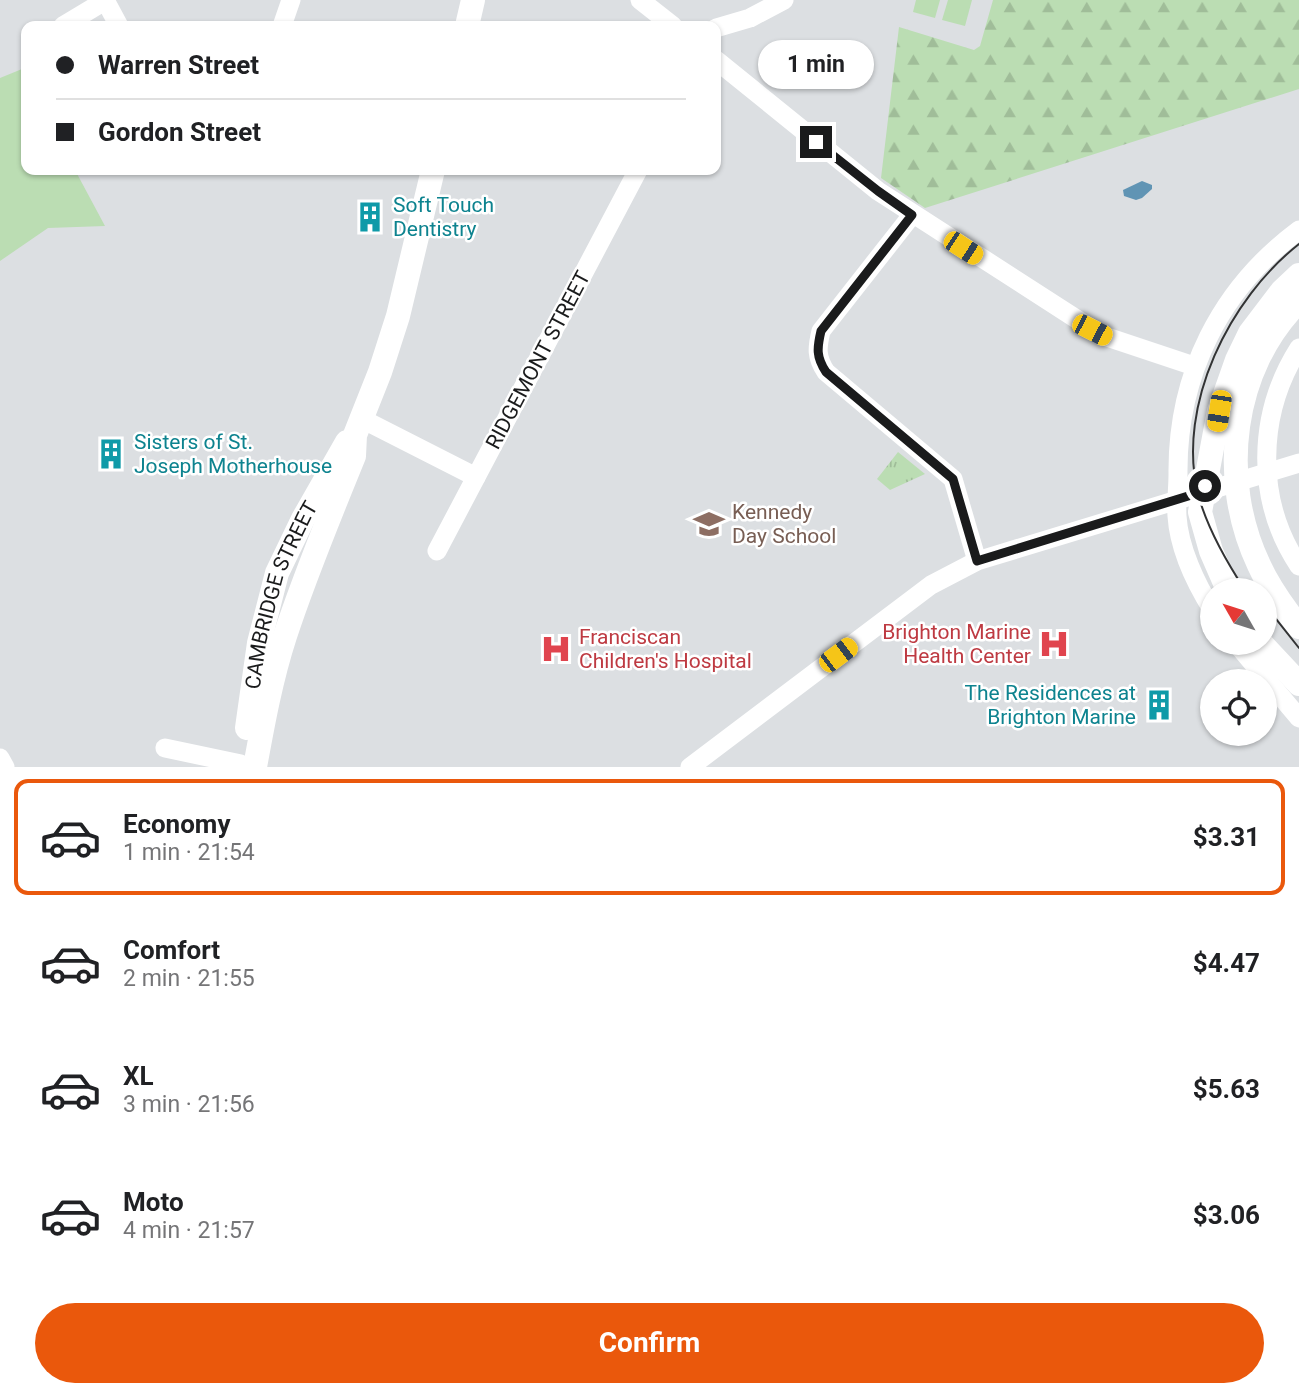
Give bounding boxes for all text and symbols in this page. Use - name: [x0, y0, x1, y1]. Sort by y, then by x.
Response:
- callout: 1 min: [758, 40, 874, 90]
- text: Warren Street: [98, 50, 259, 80]
- text: 1 min: [787, 51, 845, 78]
- text: Gordon Street: [98, 117, 261, 147]
- route end: [800, 126, 832, 158]
- place label: Soft Touch Dentistry: [393, 193, 494, 241]
- building icon: Soft Touch Dentistry: [353, 200, 387, 234]
- car: [940, 228, 987, 268]
- street label: RIDGEMONT STREET: [481, 267, 595, 453]
- car: [1069, 311, 1116, 349]
- car: [1206, 389, 1233, 433]
- place label: Sisters of St. Joseph Motherhouse: [134, 430, 332, 478]
- building icon: Sisters of St. Joseph Motherhouse: [94, 437, 128, 471]
- route start: [1189, 470, 1221, 502]
- street label: CAMBRIDGE STREET: [241, 496, 323, 691]
- place label: Kennedy Day School: [732, 500, 836, 548]
- school or university icon: Kennedy Day School: [692, 507, 726, 541]
- north arrow: [1200, 578, 1278, 654]
- map controls: [1200, 578, 1277, 746]
- place label: Brighton Marine Health Center: [882, 620, 1031, 668]
- place label: Franciscan Children's Hospital: [579, 625, 752, 673]
- hospital icon: Brighton Marine Health Center: [1037, 627, 1071, 661]
- hospital icon: Franciscan Children's Hospital: [539, 632, 573, 666]
- car: [815, 634, 862, 676]
- button: locate: [1200, 669, 1277, 746]
- place label: The Residences at Brighton Marine: [964, 681, 1136, 729]
- building icon: The Residences at Brighton Marine: [1142, 688, 1176, 722]
- icon: car: [39, 806, 102, 869]
- text: Economy: [123, 809, 230, 839]
- text: $3.31: [1193, 822, 1260, 852]
- text: 1 min · 21:54: [123, 839, 255, 866]
- icon: car: [39, 932, 102, 995]
- text: Comfort: [123, 935, 220, 965]
- text: $4.47: [1193, 948, 1260, 978]
- text: 2 min · 21:55: [123, 965, 255, 992]
- icon: car: [39, 1058, 102, 1121]
- text: XL: [123, 1061, 154, 1091]
- text: $5.63: [1193, 1074, 1260, 1104]
- text: 3 min · 21:56: [123, 1091, 255, 1118]
- icon: car: [39, 1184, 102, 1247]
- text: Moto: [123, 1187, 184, 1217]
- text: $3.06: [1193, 1200, 1260, 1230]
- text: 4 min · 21:57: [123, 1217, 255, 1244]
- button: Confirm: [35, 1303, 1264, 1383]

